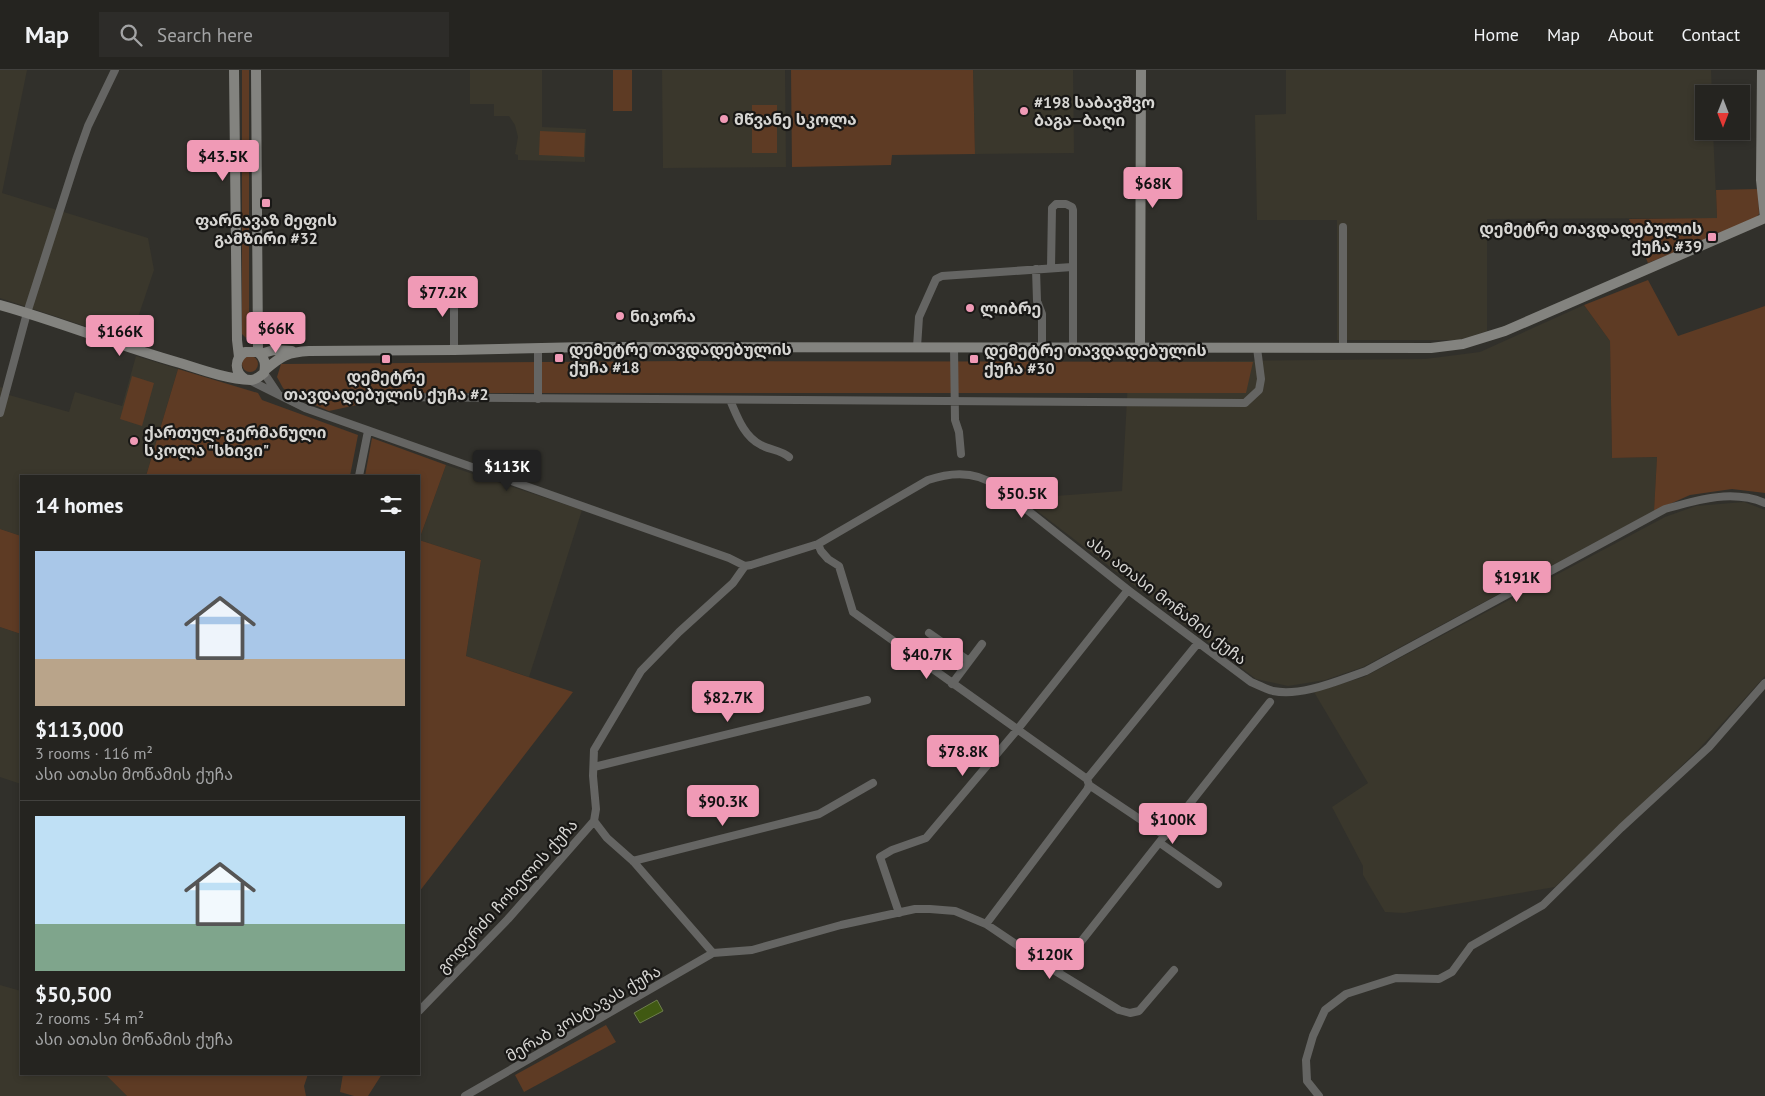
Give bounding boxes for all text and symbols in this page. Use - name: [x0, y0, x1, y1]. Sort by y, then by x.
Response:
- search box: [99, 12, 449, 57]
- text: Map: [25, 19, 69, 50]
- icon: search: [117, 21, 145, 49]
- text: Search here: [157, 23, 253, 47]
- text: Home: [1473, 23, 1519, 46]
- text: Map: [1547, 23, 1580, 46]
- text: About: [1608, 23, 1654, 46]
- text: Contact: [1682, 23, 1740, 46]
- north arrow: [1695, 85, 1750, 140]
- map controls: [1695, 85, 1750, 140]
- place label: #198 საბავშვო ბაგა–ბაღი: [1034, 92, 1155, 131]
- marker: #198 საბავშვო ბაგა–ბაღი: [1018, 105, 1030, 117]
- place label: მწვანე სკოლა: [734, 109, 857, 130]
- marker: მწვანე სკოლა: [718, 113, 730, 125]
- pin: $43.5K: [182, 140, 264, 182]
- text: $43.5K: [198, 146, 248, 166]
- pin: $68K: [1123, 166, 1183, 209]
- text: $68K: [1134, 173, 1172, 193]
- marker: ფარნავაზ მეფის გამზირი #32: [260, 197, 272, 209]
- place label: ფარნავაზ მეფის გამზირი #32: [195, 210, 337, 248]
- place label: დემეტრე თავდადებულის ქუჩა #39: [1479, 218, 1702, 256]
- marker: დემეტრე თავდადებულის ქუჩა #39: [1706, 231, 1718, 243]
- pin: $77.2K: [402, 276, 484, 318]
- text: $77.2K: [419, 282, 467, 302]
- place label: ლიბრე: [980, 298, 1041, 319]
- marker: ლიბრე: [964, 302, 976, 314]
- place label: ნიკორა: [630, 306, 696, 326]
- marker: ნიკორა: [614, 310, 626, 322]
- pin: $66K: [246, 312, 306, 354]
- pin: $166K: [85, 314, 155, 357]
- text: $66K: [257, 318, 295, 338]
- text: $166K: [97, 321, 143, 341]
- place label: დემეტრე თავდადებულის ქუჩა #18: [569, 339, 792, 377]
- place label: დემეტრე თავდადებულის ქუჩა #30: [984, 340, 1207, 378]
- marker: დემეტრე თავდადებულის ქუჩა #18: [553, 352, 565, 364]
- marker: დემეტრე თავდადებულის ქუჩა #2: [380, 353, 392, 365]
- marker: დემეტრე თავდადებულის ქუჩა #30: [968, 353, 980, 365]
- place label: დემეტრე თავდადებულის ქუჩა #2: [284, 366, 488, 405]
- place label: ქართულ-გერმანული სკოლა "სხივი": [144, 422, 326, 461]
- marker: ქართულ-გერმანული სკოლა "სხივი": [128, 435, 140, 447]
- pin: $113K: [472, 450, 542, 492]
- text: $113K: [484, 456, 530, 476]
- pin: $50.5K: [981, 476, 1063, 519]
- text: $50.5K: [997, 483, 1047, 503]
- icon: filters: [377, 491, 405, 519]
- text: 14 homes: [35, 492, 123, 519]
- street label: ასი ათასი მოწამის ქუჩა: [1083, 531, 1251, 669]
- pin: $191K: [1482, 560, 1552, 603]
- text: $191K: [1494, 567, 1540, 587]
- icon: home: [175, 583, 265, 673]
- pin: $40.7K: [886, 638, 968, 680]
- text: $40.7K: [902, 644, 952, 664]
- pin: $82.7K: [687, 680, 769, 723]
- text: $82.7K: [703, 687, 753, 707]
- text: $113,000: [35, 716, 124, 743]
- pin: $78.8K: [922, 734, 1004, 777]
- text: $78.8K: [938, 741, 988, 761]
- text: 3 rooms · 116 m²: [35, 743, 153, 763]
- text: ასი ათასი მოწამის ქუჩა: [35, 764, 233, 784]
- pin: $90.3K: [682, 784, 764, 827]
- text: $90.3K: [698, 791, 748, 811]
- pin: $100K: [1138, 802, 1208, 845]
- text: $100K: [1150, 809, 1196, 829]
- street label: გოდერძი ჩოხელის ქუჩა: [432, 815, 582, 978]
- icon: home: [175, 849, 265, 939]
- pin: $120K: [1015, 938, 1085, 980]
- text: $120K: [1027, 944, 1073, 964]
- street label: მერაბ კოსტავას ქუჩა: [502, 960, 664, 1066]
- text: $50,500: [35, 981, 112, 1008]
- text: 2 rooms · 54 m²: [35, 1008, 144, 1028]
- text: ასი ათასი მოწამის ქუჩა: [35, 1029, 233, 1049]

